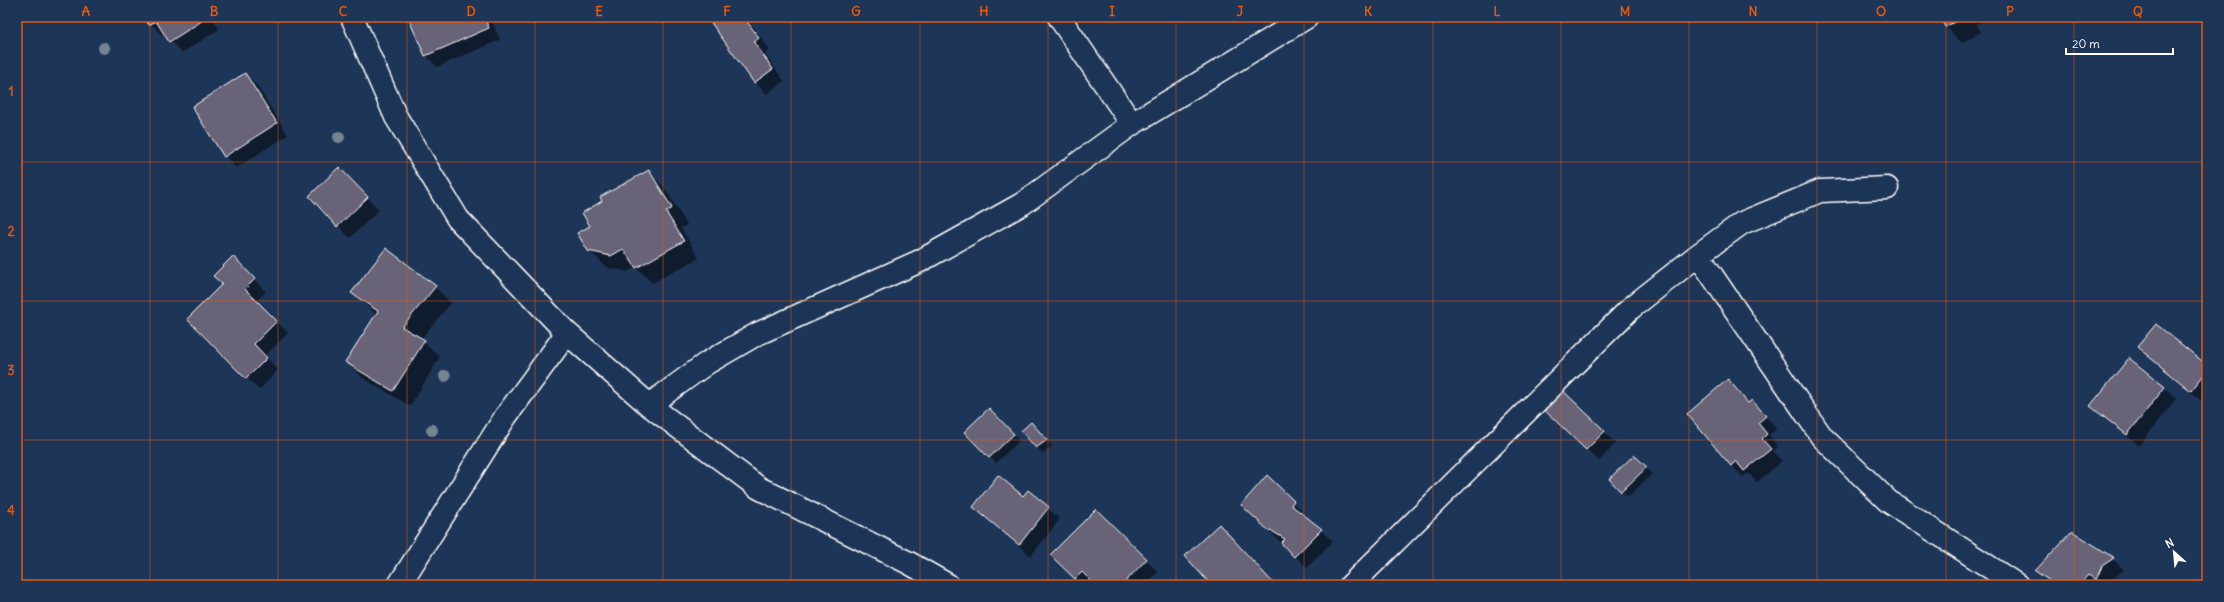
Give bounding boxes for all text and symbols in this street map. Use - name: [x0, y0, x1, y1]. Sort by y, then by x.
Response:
- text: A: [82, 3, 91, 20]
- text: B: [210, 3, 219, 20]
- text: C: [339, 3, 348, 20]
- text: D: [466, 3, 476, 20]
- text: E: [595, 3, 603, 20]
- text: F: [723, 3, 731, 20]
- text: G: [851, 3, 861, 20]
- text: H: [979, 3, 989, 20]
- text: I: [1109, 3, 1115, 20]
- text: J: [1237, 3, 1244, 20]
- text: K: [1364, 3, 1373, 20]
- text: L: [1493, 3, 1501, 20]
- text: M: [1620, 3, 1630, 20]
- text: N: [1749, 3, 1757, 20]
- text: O: [1876, 3, 1886, 20]
- text: P: [2006, 3, 2014, 20]
- text: Q: [2133, 3, 2143, 20]
- scale bar: [2066, 30, 2173, 56]
- text: 20 m: [2072, 36, 2100, 51]
- text: 1: [8, 83, 14, 100]
- text: 2: [7, 223, 15, 240]
- text: 3: [7, 362, 15, 379]
- text: 4: [7, 502, 15, 519]
- north arrow: [2154, 532, 2194, 572]
- text: N: [2163, 535, 2176, 551]

